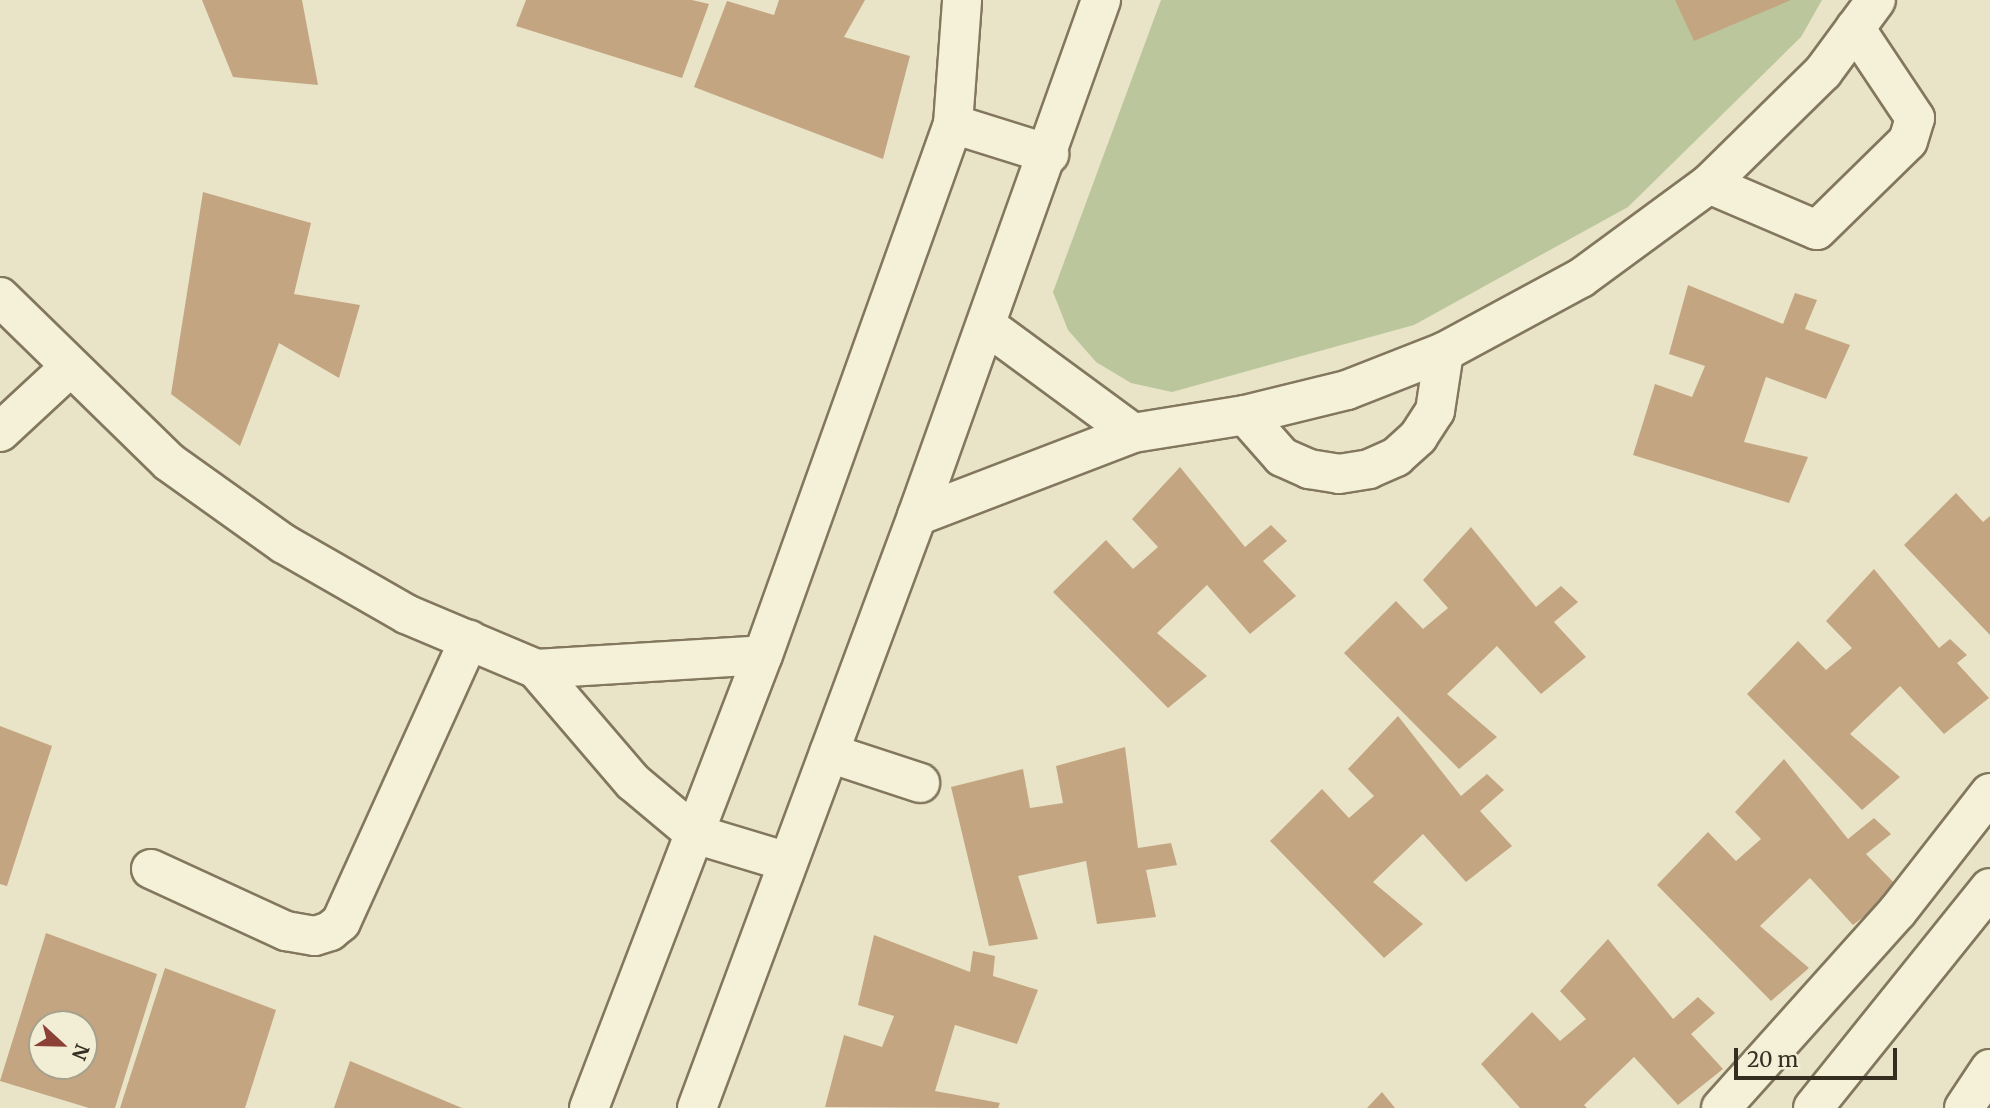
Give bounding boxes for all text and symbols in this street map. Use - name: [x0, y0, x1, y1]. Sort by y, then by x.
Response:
- north arrow: [28, 1010, 98, 1080]
- scale bar: [1738, 1034, 1901, 1078]
- text: N: [67, 1041, 95, 1064]
- text: 20 m: [1747, 1046, 1798, 1073]

